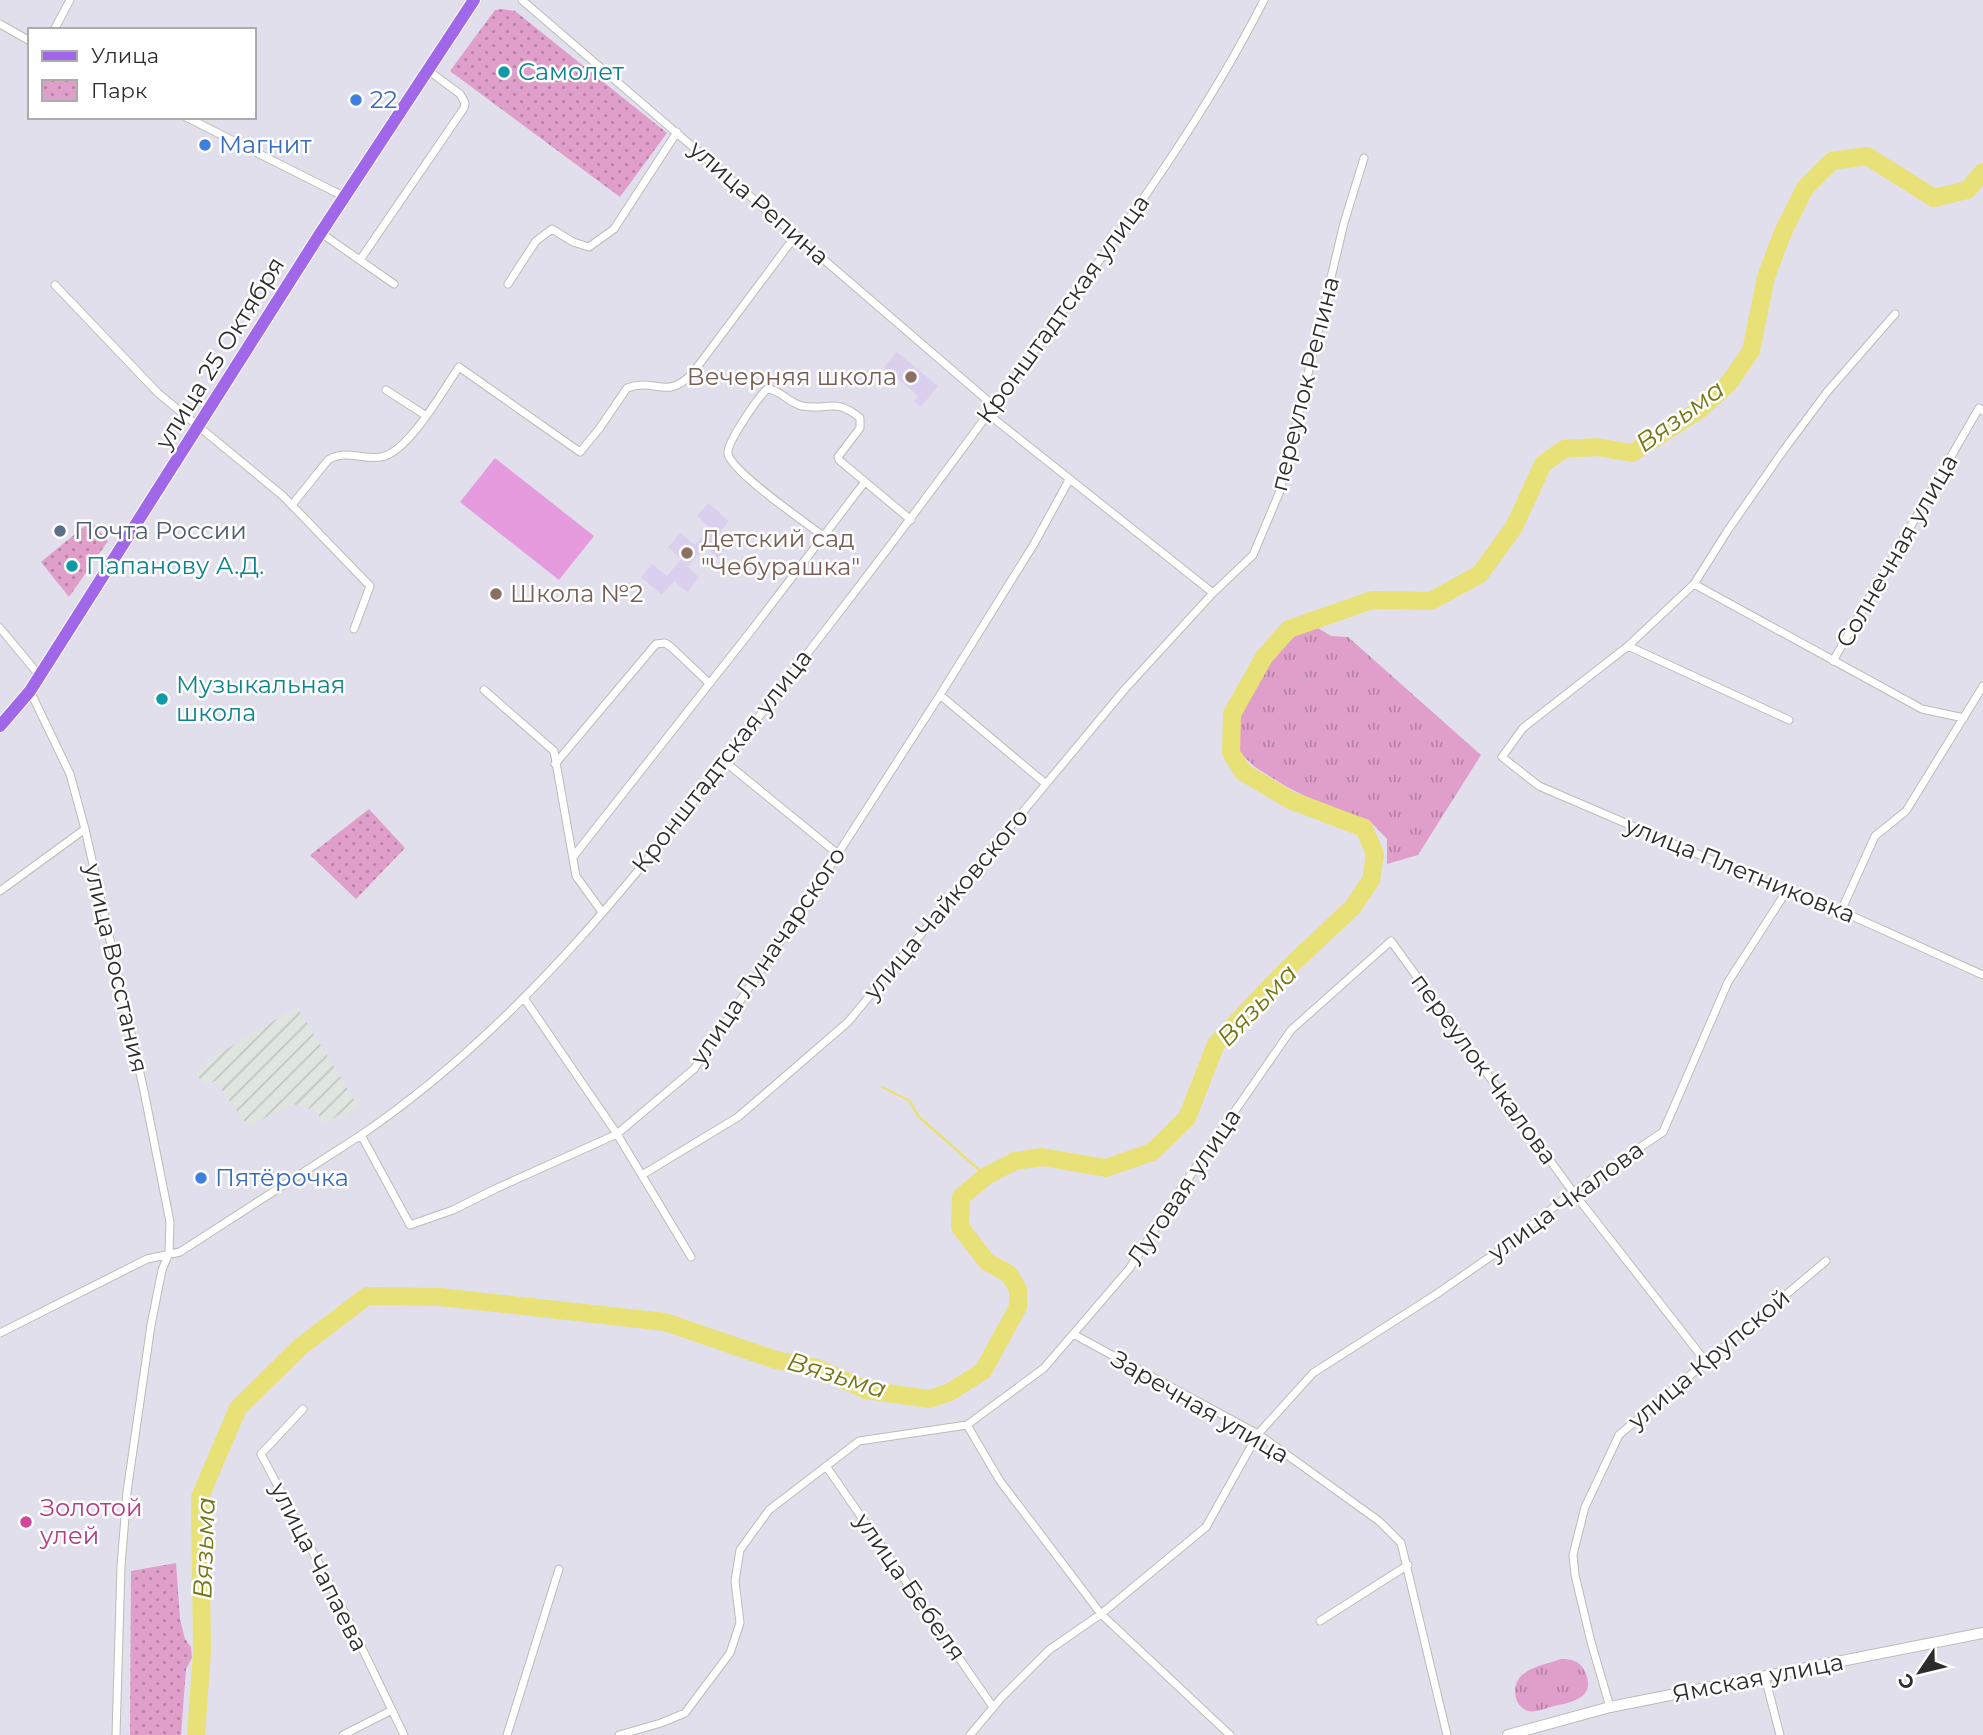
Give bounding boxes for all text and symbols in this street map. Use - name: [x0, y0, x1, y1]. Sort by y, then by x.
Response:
- legend: [28, 28, 256, 119]
- text: Улица: [91, 43, 159, 68]
- place label: Самолет: [518, 57, 625, 86]
- marker: Самолет: [496, 64, 512, 80]
- text: Парк: [91, 78, 147, 103]
- place label: 22: [370, 85, 397, 114]
- marker: 22: [348, 92, 364, 108]
- place label: Магнит: [219, 130, 312, 159]
- street label: улица Репина: [683, 133, 835, 271]
- marker: Магнит: [197, 137, 213, 153]
- street label: Кронштадтская улица: [970, 189, 1155, 429]
- street label: улица 25 Октября: [148, 251, 290, 455]
- street label: переулок Репина: [1264, 274, 1345, 494]
- place label: Вечерняя школа: [687, 362, 897, 391]
- marker: Вечерняя школа: [903, 369, 919, 385]
- water label: Вязьма: [1629, 373, 1731, 459]
- street label: Солнечная улица: [1829, 449, 1964, 653]
- place label: Почта России: [74, 516, 247, 545]
- marker: Почта России: [52, 523, 68, 539]
- place label: Детский сад "Чебурашка": [701, 524, 860, 581]
- marker: Детский сад "Чебурашка": [679, 545, 695, 561]
- place label: Папанову А.Д.: [86, 551, 264, 580]
- marker: Папанову А.Д.: [64, 558, 80, 574]
- place label: Школа №2: [510, 579, 643, 608]
- marker: Школа №2: [488, 586, 504, 602]
- street label: Кронштадтская улица: [625, 643, 818, 878]
- place label: Музыкальная школа: [176, 670, 345, 727]
- marker: Музыкальная школа: [154, 691, 170, 707]
- street label: улица Чайковского: [857, 802, 1034, 1006]
- street label: улица Плетниковка: [1620, 810, 1859, 929]
- street label: улица Луначарского: [683, 841, 851, 1071]
- street label: улица Восстания: [78, 860, 155, 1075]
- water label: Вязьма: [1210, 957, 1304, 1053]
- street label: переулок Чкалова: [1405, 967, 1564, 1170]
- street label: Луговая улица: [1120, 1103, 1247, 1271]
- street label: улица Чкалова: [1482, 1134, 1649, 1267]
- place label: Пятёрочка: [215, 1163, 349, 1192]
- marker: Пятёрочка: [193, 1170, 209, 1186]
- street label: улица Крупской: [1621, 1282, 1795, 1435]
- street label: Заречная улица: [1106, 1344, 1294, 1469]
- water label: Вязьма: [784, 1345, 890, 1405]
- street label: улица Чапаева: [264, 1476, 375, 1656]
- place label: Золотой улей: [39, 1493, 143, 1550]
- water label: Вязьма: [186, 1496, 222, 1600]
- street label: улица Бебеля: [848, 1506, 972, 1666]
- marker: Золотой улей: [18, 1514, 34, 1530]
- north arrow: [1885, 1637, 1955, 1707]
- street label: Ямская улица: [1670, 1647, 1846, 1708]
- text: С: [1893, 1669, 1920, 1694]

